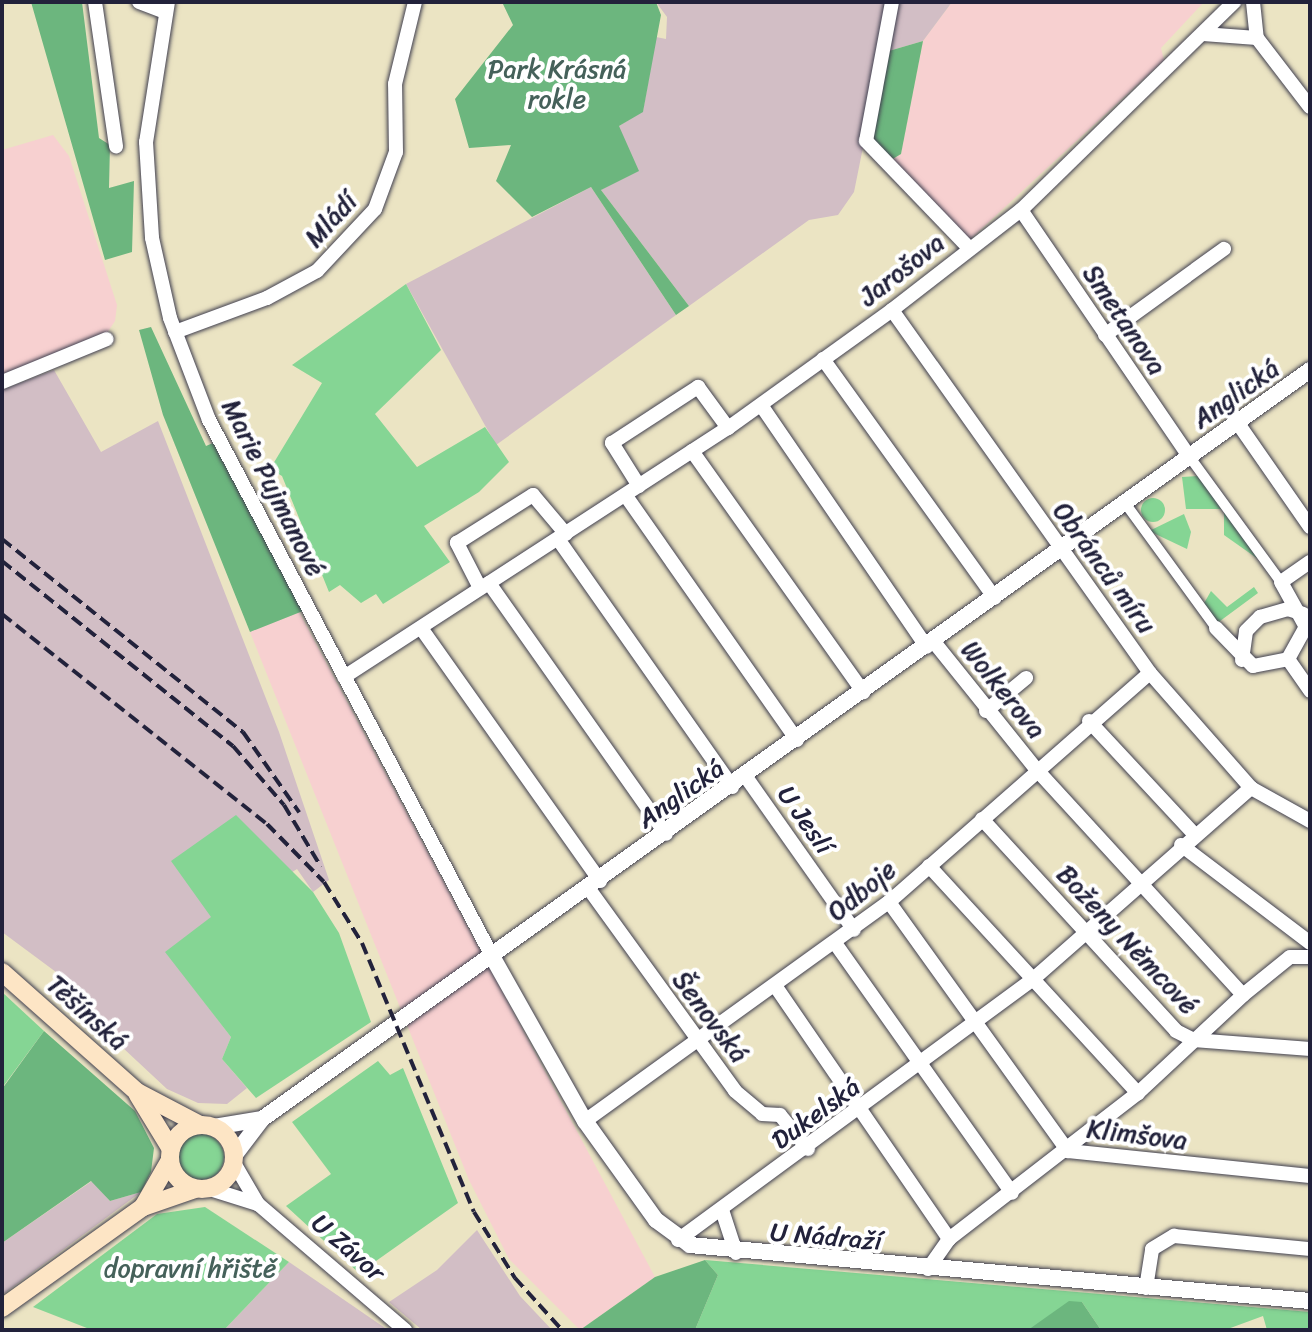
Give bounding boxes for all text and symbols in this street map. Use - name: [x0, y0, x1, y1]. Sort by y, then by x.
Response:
- park label: Park Krásná rokle: [488, 54, 626, 116]
- street label: Mládí: [298, 186, 364, 254]
- street label: Jarošova: [853, 227, 951, 313]
- street label: Smetanova: [1076, 259, 1172, 381]
- street label: Anglická: [1187, 353, 1285, 435]
- street label: Marie Pujmanové: [215, 394, 331, 582]
- street label: Obránců míru: [1046, 496, 1162, 640]
- street label: Wolkerova: [954, 635, 1052, 745]
- street label: Anglická: [632, 753, 730, 835]
- street label: U Jeslí: [770, 780, 840, 860]
- street label: Odboje: [822, 854, 902, 928]
- street label: Boženy Němcové: [1050, 859, 1204, 1021]
- street label: Šenovská: [665, 965, 755, 1069]
- street label: Těšínská: [40, 969, 134, 1057]
- street label: Dukelská: [766, 1072, 866, 1156]
- street label: Klimšova: [1085, 1113, 1189, 1157]
- street label: U Závor: [305, 1208, 391, 1288]
- street label: U Nádraží: [769, 1217, 883, 1257]
- park label: dopravní hřiště: [104, 1253, 276, 1285]

